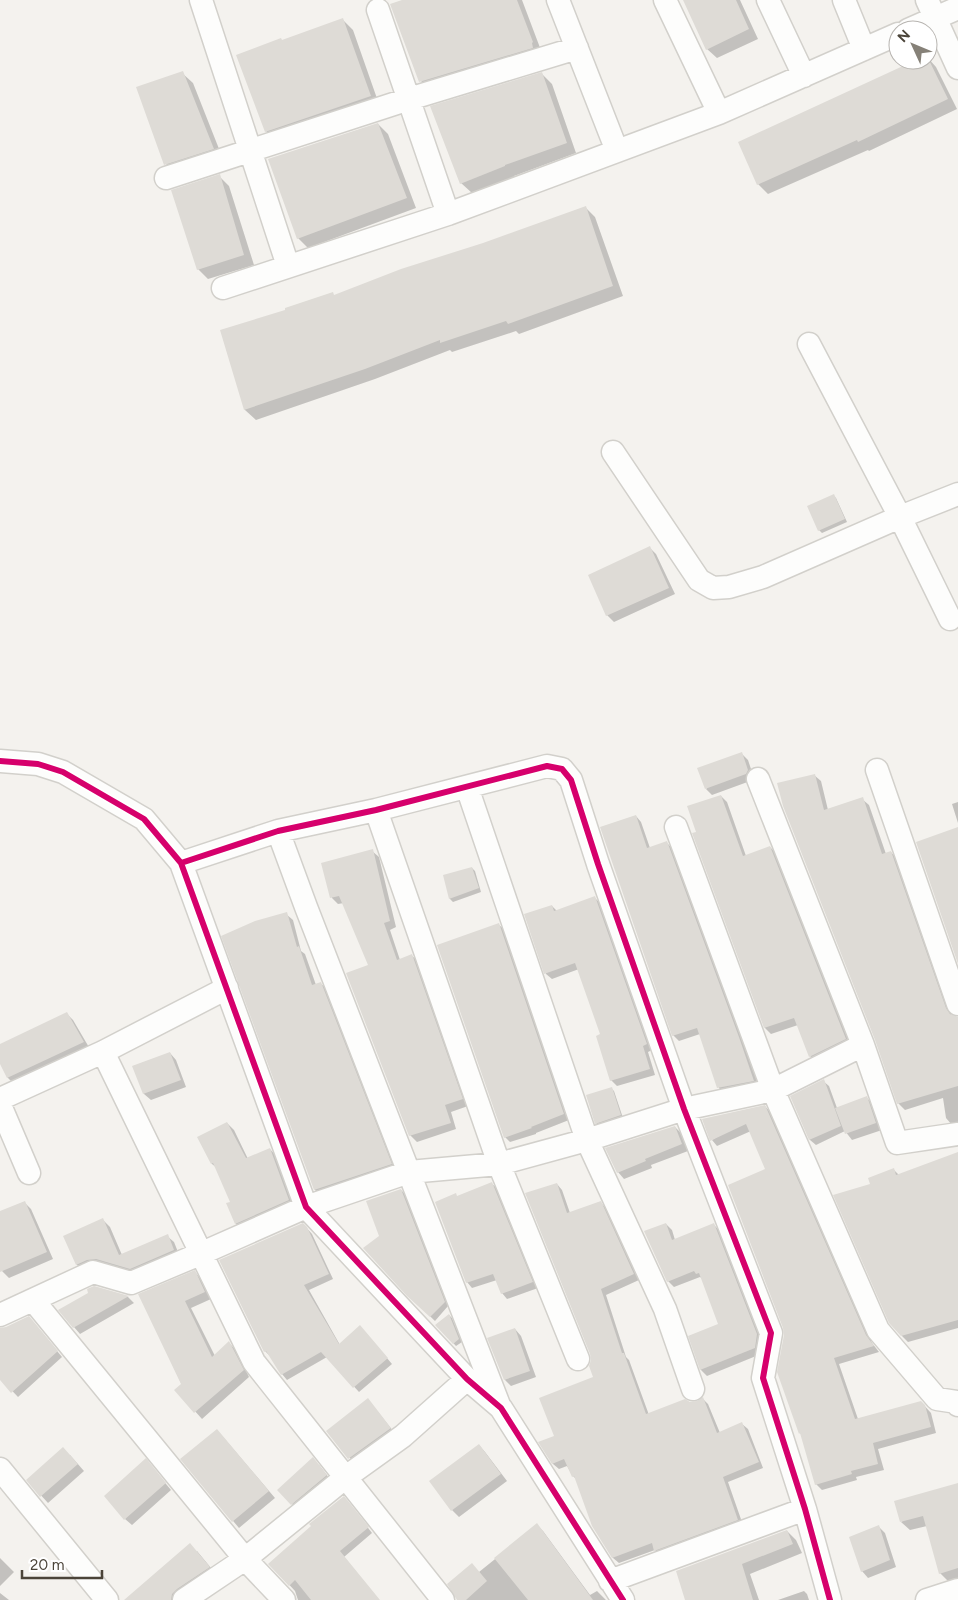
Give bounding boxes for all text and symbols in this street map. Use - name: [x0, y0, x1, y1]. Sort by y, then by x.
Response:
- north arrow: [888, 20, 938, 70]
- text: N: [894, 27, 914, 46]
- scale bar: [22, 1548, 102, 1580]
- text: 20 m: [30, 1556, 64, 1574]

